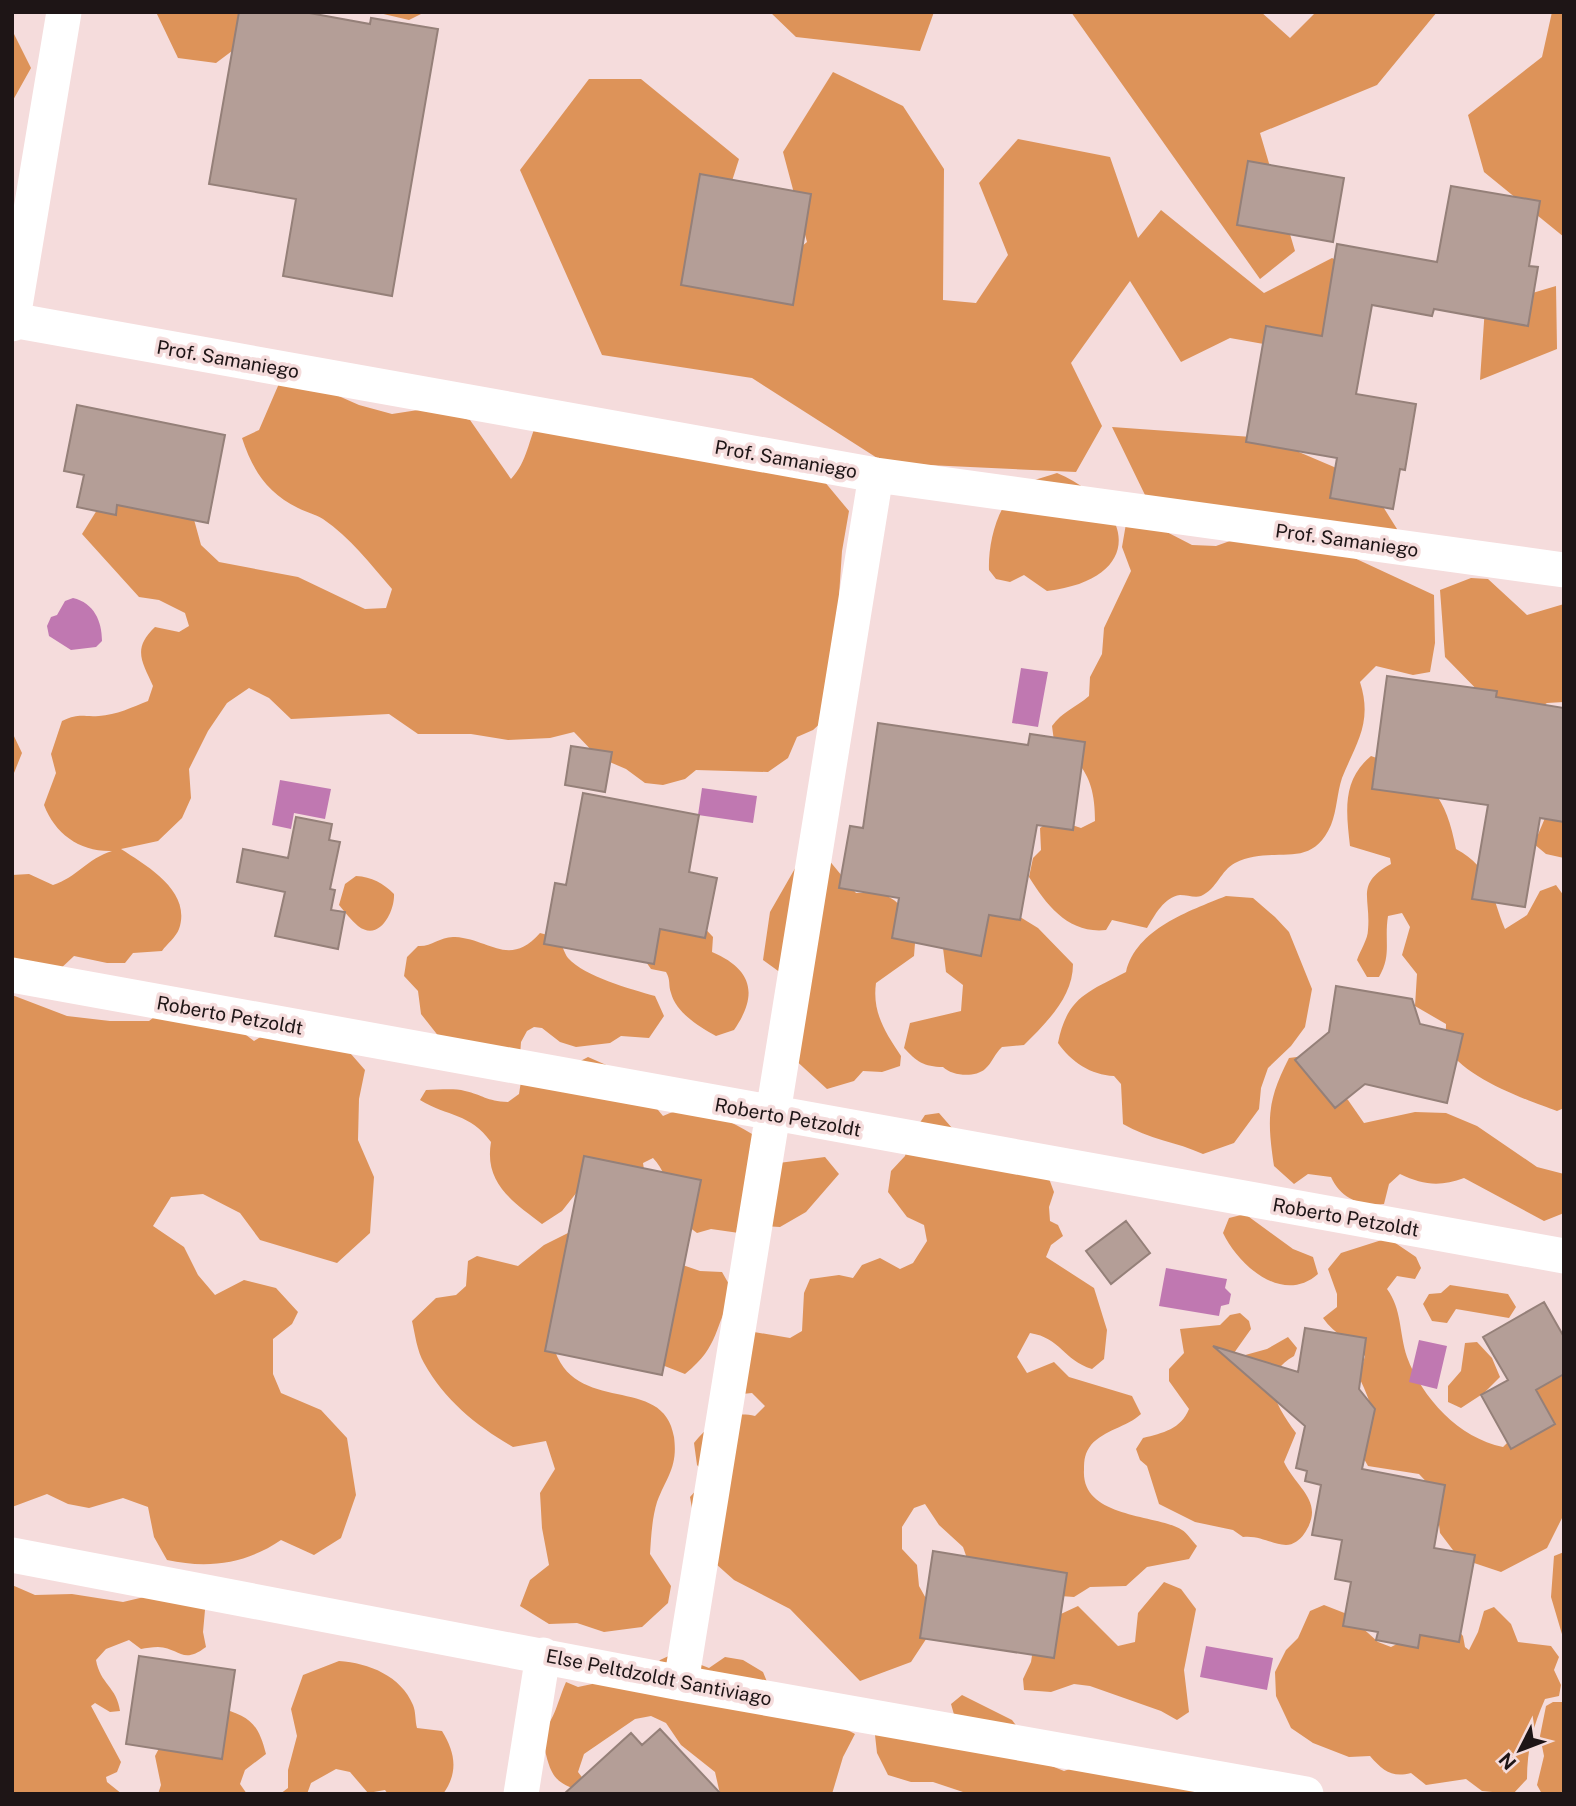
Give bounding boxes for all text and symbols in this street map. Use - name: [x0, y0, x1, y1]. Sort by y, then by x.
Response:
- street label: Prof. Samaniego: [155, 336, 301, 382]
- street label: Prof. Samaniego: [713, 436, 859, 482]
- street label: Prof. Samaniego: [1274, 519, 1420, 561]
- street label: Roberto Petzoldt: [155, 991, 305, 1039]
- street label: Roberto Petzoldt: [713, 1093, 863, 1141]
- street label: Roberto Petzoldt: [1271, 1193, 1421, 1241]
- street label: Else Peltdzoldt Santiviago: [544, 1644, 774, 1710]
- north arrow: [1485, 1715, 1555, 1785]
- text: N: [1494, 1748, 1521, 1774]

